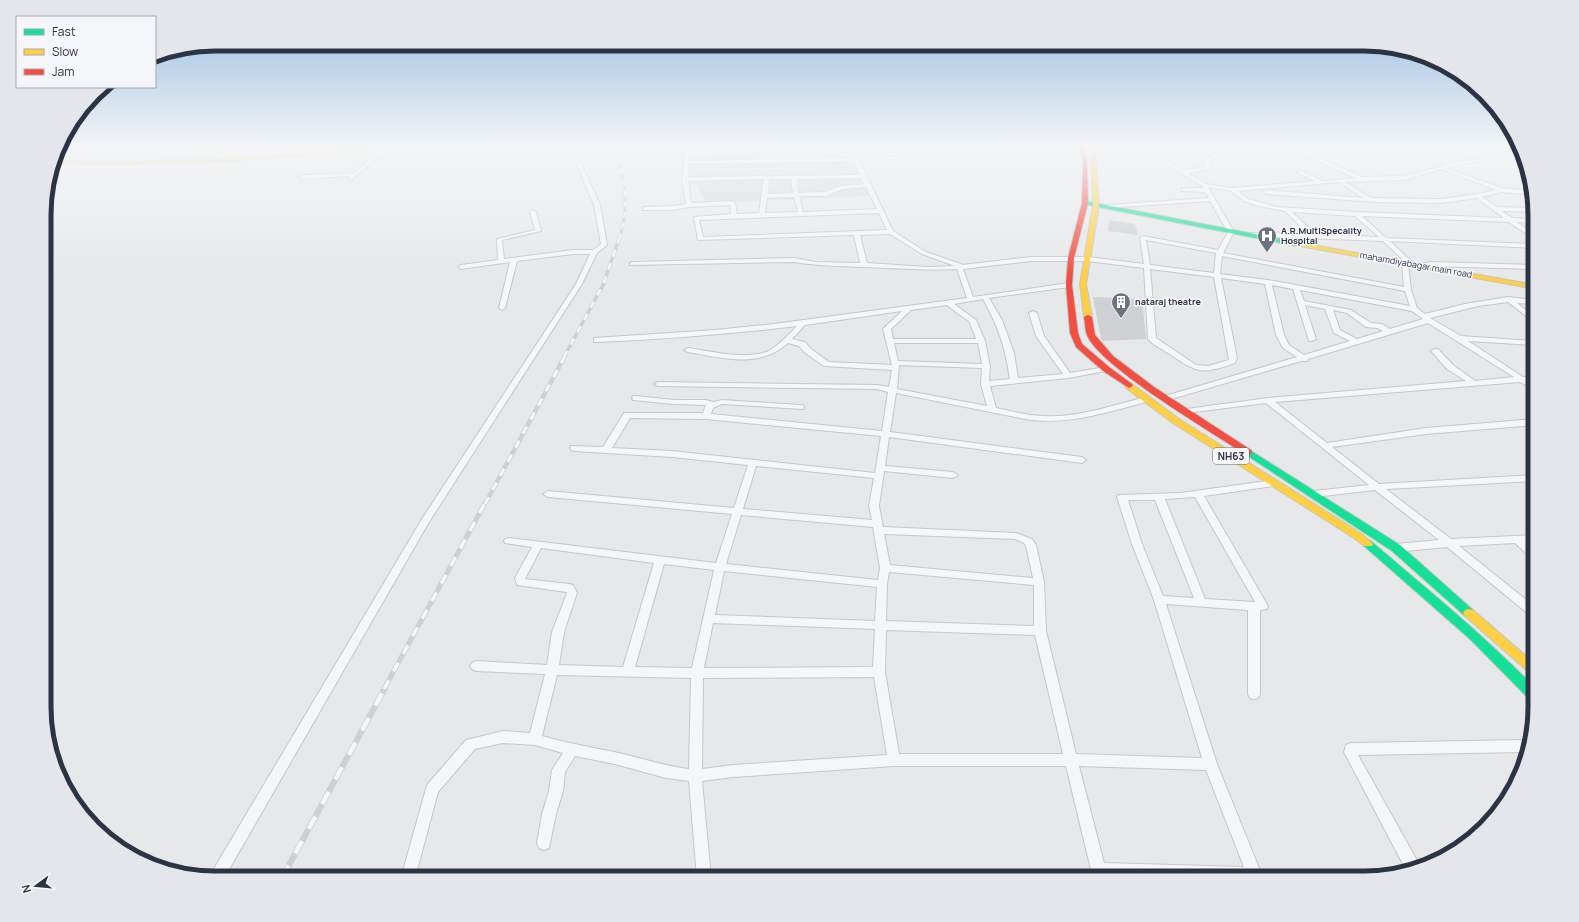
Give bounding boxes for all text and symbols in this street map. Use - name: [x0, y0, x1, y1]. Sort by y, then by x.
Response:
- legend: [16, 16, 156, 88]
- text: Fast: [52, 23, 76, 40]
- text: Slow: [52, 43, 78, 60]
- text: Jam: [52, 63, 74, 80]
- place label: A.R.MultiSpecality Hospital: [1281, 224, 1362, 247]
- hospital icon: A.R.MultiSpecality Hospital: [1256, 225, 1278, 253]
- street label: mahamdiyabagar main road: [1359, 248, 1473, 281]
- building icon: nataraj theatre: [1110, 291, 1132, 319]
- place label: nataraj theatre: [1135, 295, 1201, 308]
- road number: NH63: [1213, 448, 1249, 464]
- north arrow: [16, 866, 56, 906]
- text: N: [18, 883, 34, 895]

